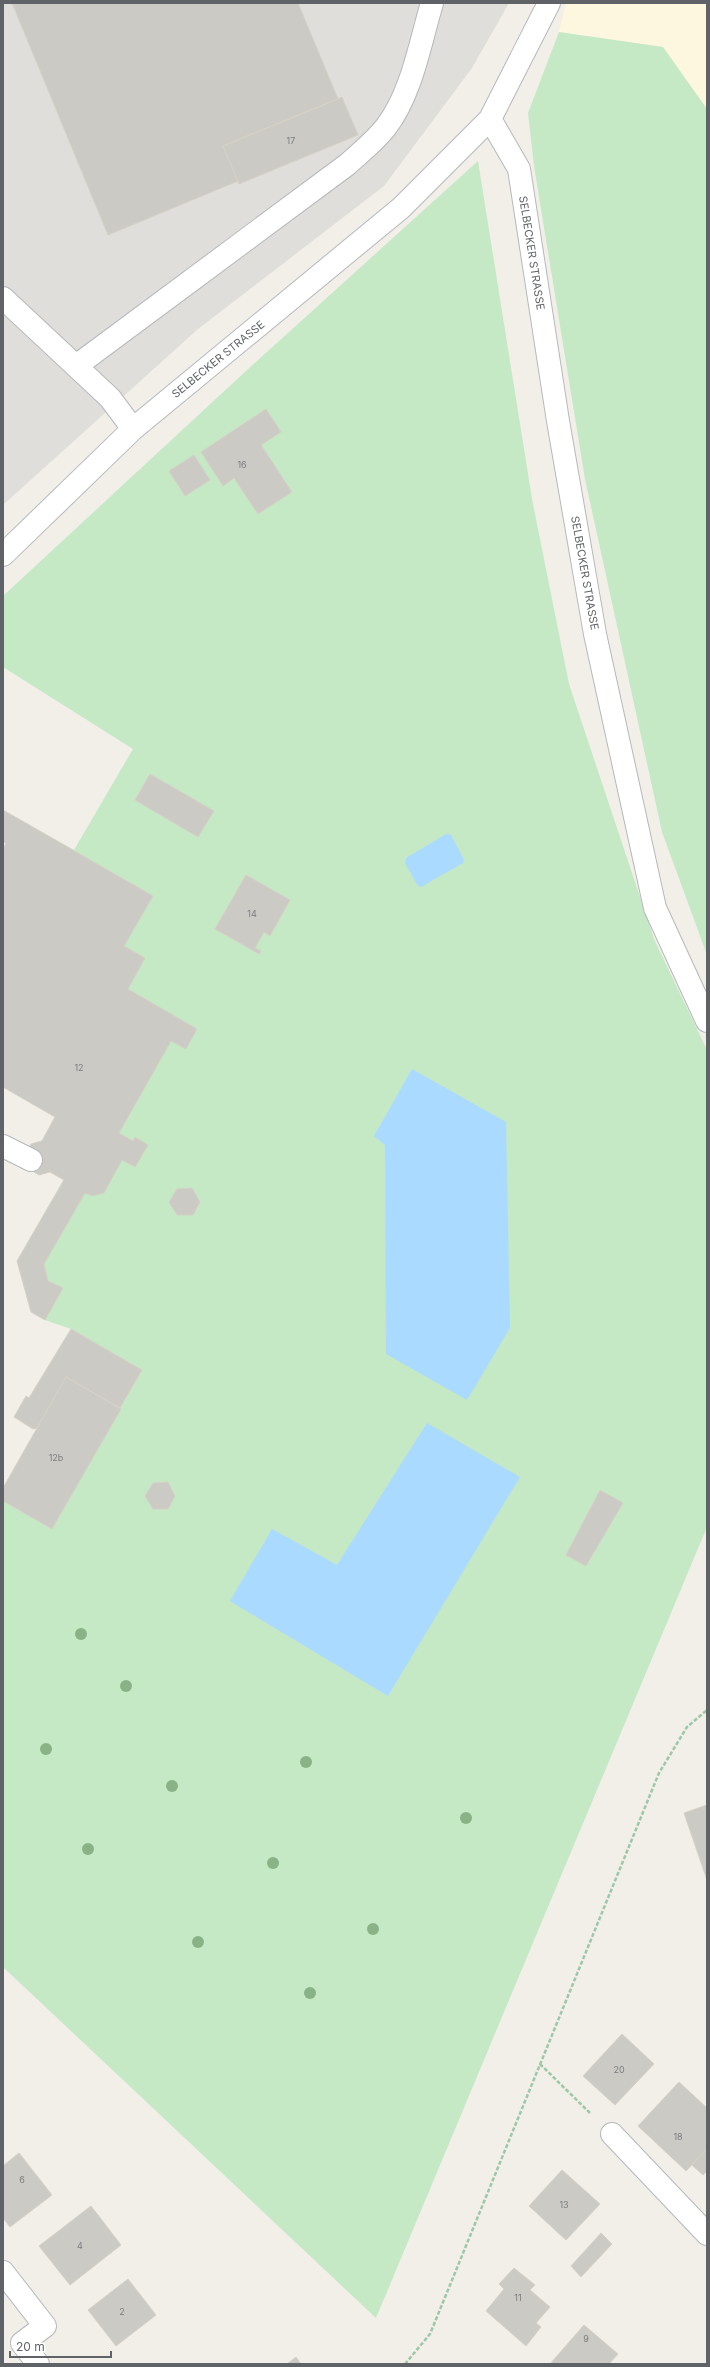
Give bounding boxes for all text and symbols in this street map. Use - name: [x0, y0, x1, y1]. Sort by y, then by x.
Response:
- house number: 17: [287, 135, 295, 146]
- street label: SELBECKER STRASSE: [516, 195, 548, 311]
- street label: SELBECKER STRASSE: [169, 317, 267, 401]
- house number: 16: [237, 459, 247, 470]
- street label: SELBECKER STRASSE: [568, 515, 602, 631]
- house number: 14: [247, 908, 257, 919]
- house number: 12: [74, 1062, 84, 1073]
- house number: 12b: [49, 1452, 64, 1463]
- house number: 20: [613, 2064, 625, 2075]
- house number: 18: [673, 2131, 683, 2142]
- house number: 6: [19, 2174, 25, 2185]
- house number: 13: [559, 2199, 569, 2210]
- house number: 4: [77, 2240, 83, 2251]
- house number: 11: [514, 2292, 522, 2303]
- house number: 2: [119, 2306, 125, 2317]
- scale bar: [10, 2333, 111, 2359]
- house number: 9: [583, 2333, 589, 2344]
- text: 20 m: [16, 2339, 45, 2354]

